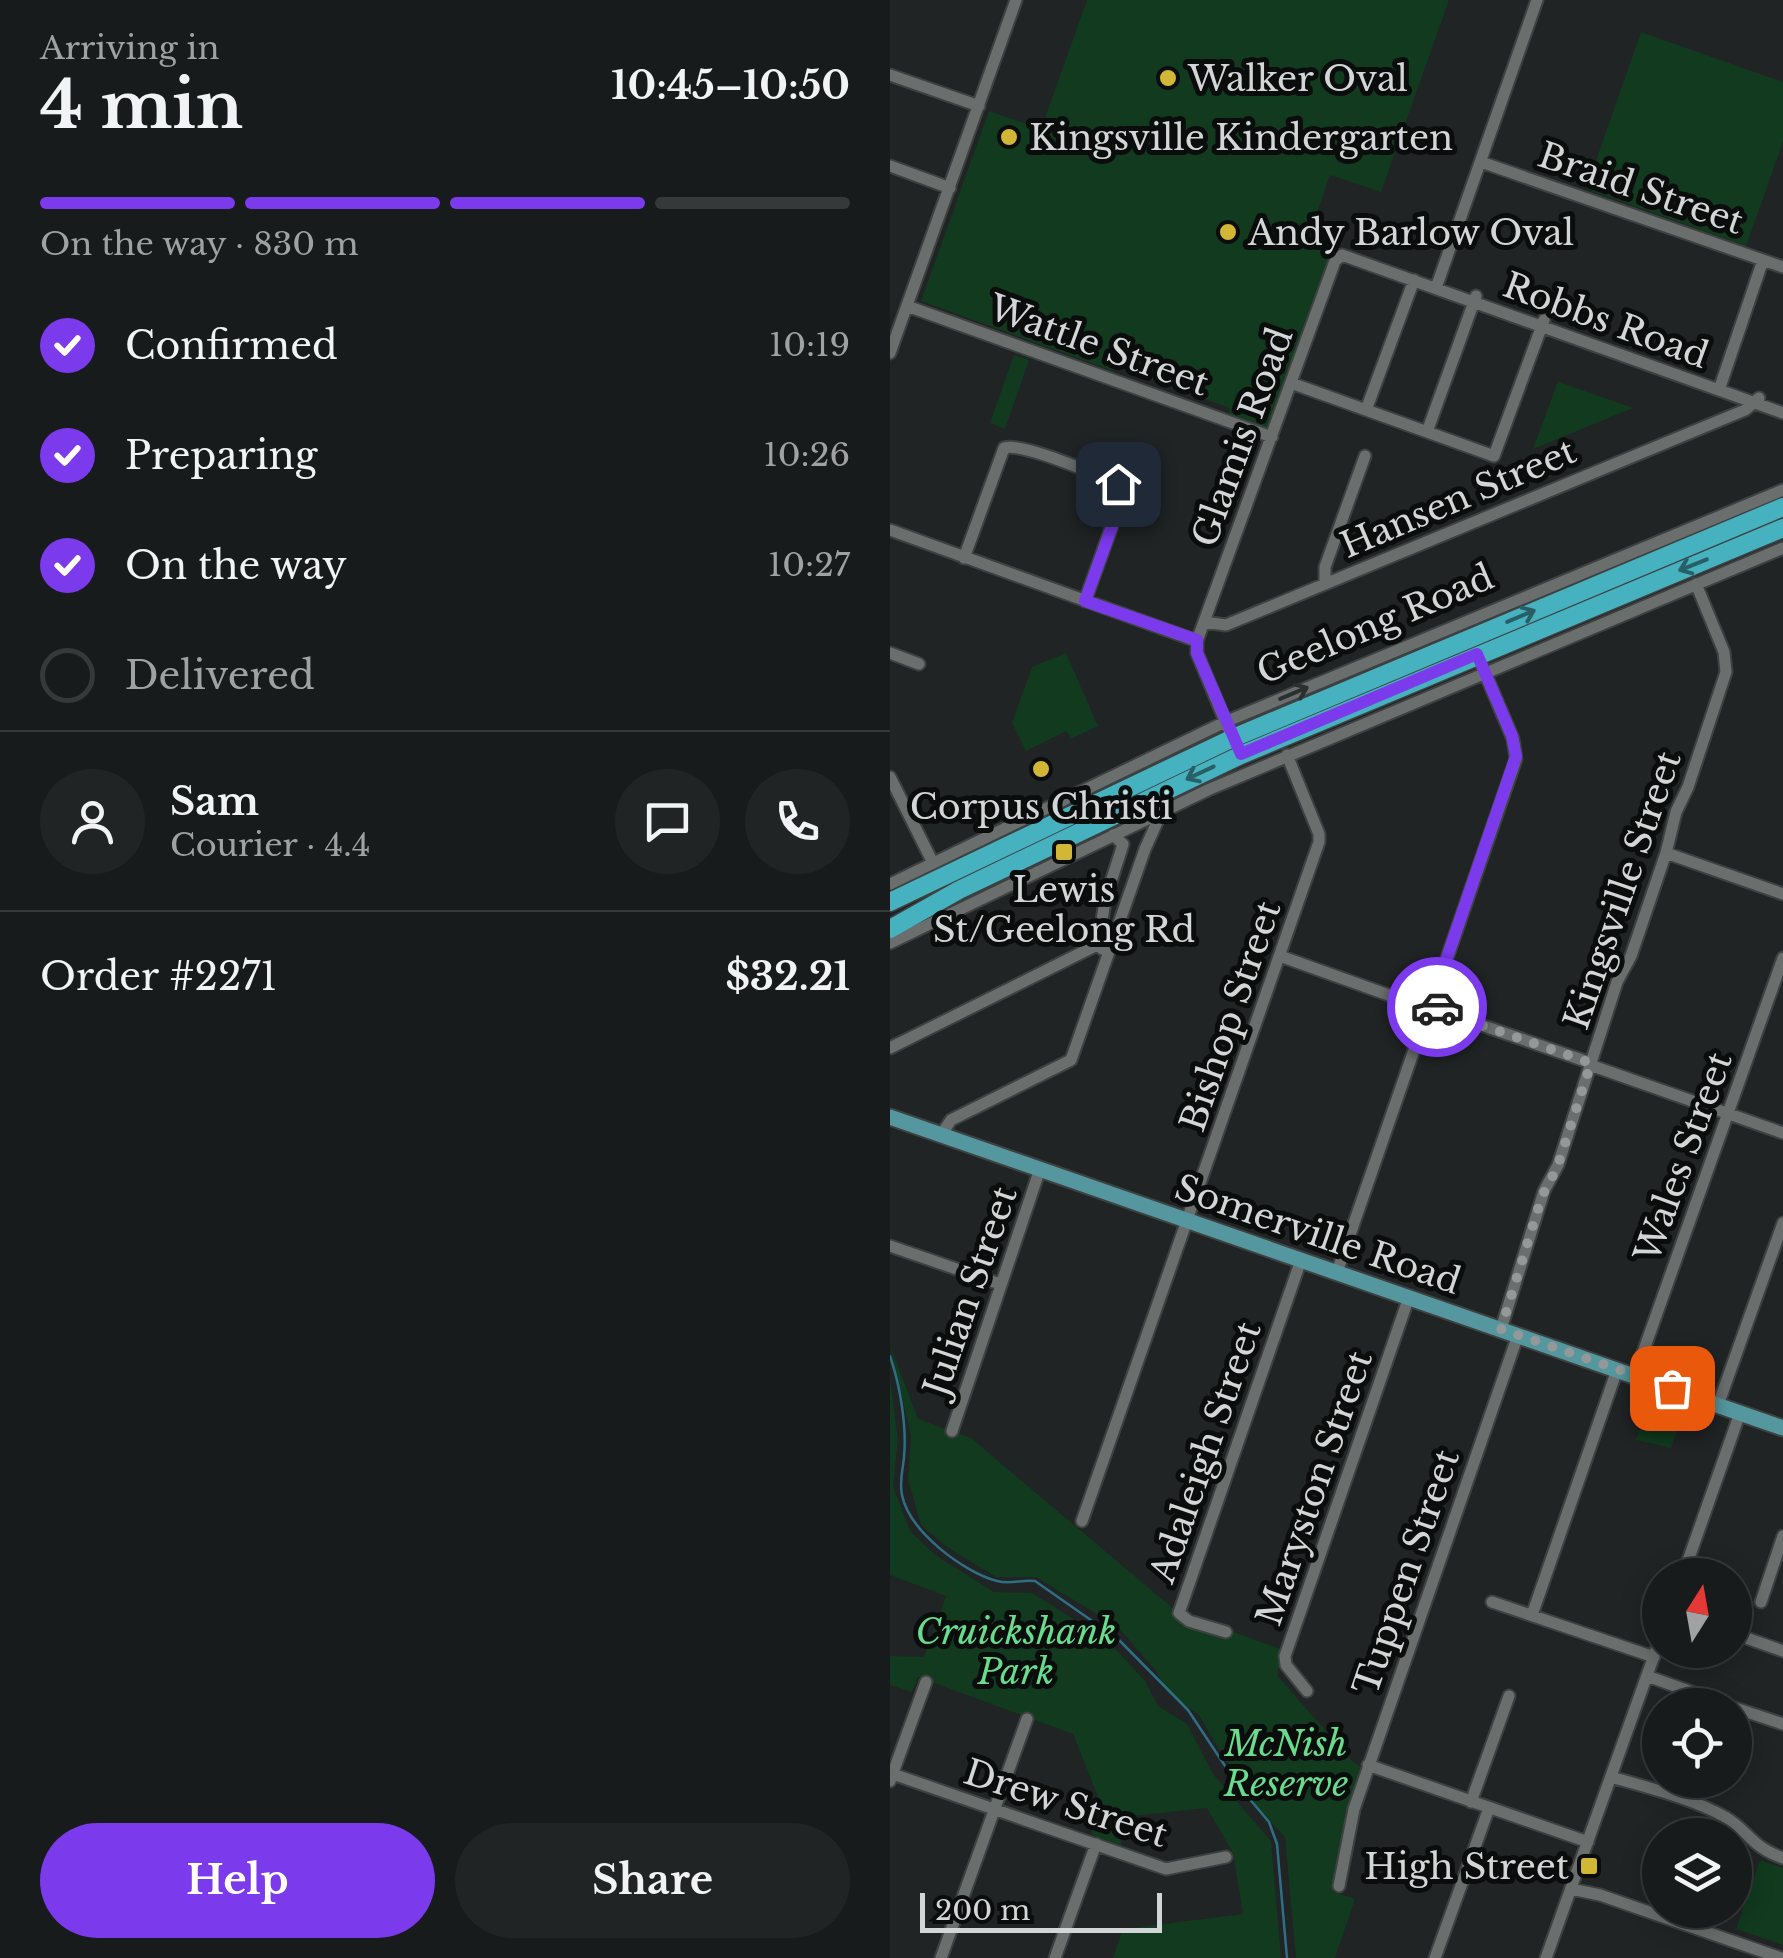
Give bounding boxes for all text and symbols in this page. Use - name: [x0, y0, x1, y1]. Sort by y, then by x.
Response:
- text: Arriving in: [40, 28, 219, 68]
- place label: Walker Oval: [1187, 57, 1408, 100]
- text: 10:45–10:50: [611, 62, 850, 109]
- text: 4 min: [40, 65, 243, 146]
- marker: Walker Oval: [1157, 67, 1179, 89]
- place label: Kingsville Kindergarten: [1029, 116, 1453, 159]
- marker: Kingsville Kindergarten: [998, 126, 1020, 148]
- street label: Braid Street: [1533, 133, 1749, 243]
- place label: Andy Barlow Oval: [1247, 211, 1574, 254]
- marker: Andy Barlow Oval: [1217, 221, 1239, 243]
- text: On the way · 830 m: [40, 224, 359, 264]
- street label: Robbs Road: [1498, 263, 1714, 377]
- street label: Wattle Street: [982, 285, 1215, 405]
- icon: check: [40, 318, 95, 373]
- text: Confirmed: [125, 322, 338, 369]
- street label: Glamis Road: [1183, 322, 1301, 552]
- text: 10:19: [769, 325, 850, 365]
- icon: check: [40, 428, 95, 483]
- street label: Hansen Street: [1334, 429, 1582, 567]
- text: Preparing: [125, 432, 317, 479]
- text: 10:26: [763, 435, 850, 475]
- pin: [1076, 442, 1161, 527]
- icon: home: [1091, 457, 1146, 512]
- icon: check: [40, 538, 95, 593]
- text: On the way: [125, 542, 347, 589]
- text: 10:27: [768, 545, 850, 585]
- street label: Geelong Road: [1250, 555, 1500, 693]
- one-way arrow: [1678, 557, 1709, 575]
- one-way arrow: [1505, 606, 1535, 624]
- text: Delivered: [125, 652, 315, 699]
- one-way arrow: [1279, 683, 1309, 701]
- street label: Kingsville Street: [1554, 745, 1690, 1035]
- marker: Corpus Christi: [1030, 758, 1052, 780]
- one-way arrow: [1186, 765, 1216, 784]
- button: person: [40, 769, 145, 874]
- button: chat: [615, 769, 720, 874]
- button: phone: [745, 769, 850, 874]
- text: Sam: [170, 778, 259, 825]
- place label: Corpus Christi: [910, 785, 1172, 828]
- text: Courier · 4.4: [170, 825, 370, 865]
- marker: Lewis St/Geelong Rd: [1053, 841, 1075, 863]
- place label: Lewis St/Geelong Rd: [933, 868, 1195, 951]
- street label: Bishop Street: [1170, 895, 1290, 1137]
- text: Order #2271: [40, 953, 277, 1000]
- text: $32.21: [725, 953, 850, 1000]
- courier: [1387, 957, 1487, 1057]
- icon: car: [1410, 980, 1465, 1035]
- street label: Wales Street: [1625, 1046, 1741, 1269]
- street label: Somerville Road: [1170, 1165, 1466, 1303]
- street label: Julian Street: [913, 1181, 1026, 1405]
- street label: Adaleigh Street: [1140, 1316, 1270, 1589]
- street label: Maryston Street: [1247, 1345, 1381, 1631]
- pin: [1630, 1346, 1715, 1431]
- icon: bag: [1645, 1361, 1700, 1416]
- street label: Tuppen Street: [1344, 1444, 1468, 1700]
- north arrow: [1642, 1558, 1752, 1668]
- map controls: [1642, 1558, 1752, 1928]
- park label: Cruickshank Park: [916, 1610, 1116, 1693]
- button: locate: [1642, 1688, 1752, 1798]
- park label: McNish Reserve: [1223, 1722, 1348, 1805]
- street label: Drew Street: [959, 1750, 1173, 1856]
- button: layers: [1642, 1818, 1752, 1928]
- button: Help: [40, 1823, 435, 1938]
- button: Share: [455, 1823, 850, 1938]
- place label: High Street: [1364, 1845, 1569, 1888]
- marker: High Street: [1578, 1855, 1600, 1877]
- scale bar: [920, 1888, 1162, 1932]
- text: 200 m: [935, 1893, 1030, 1928]

